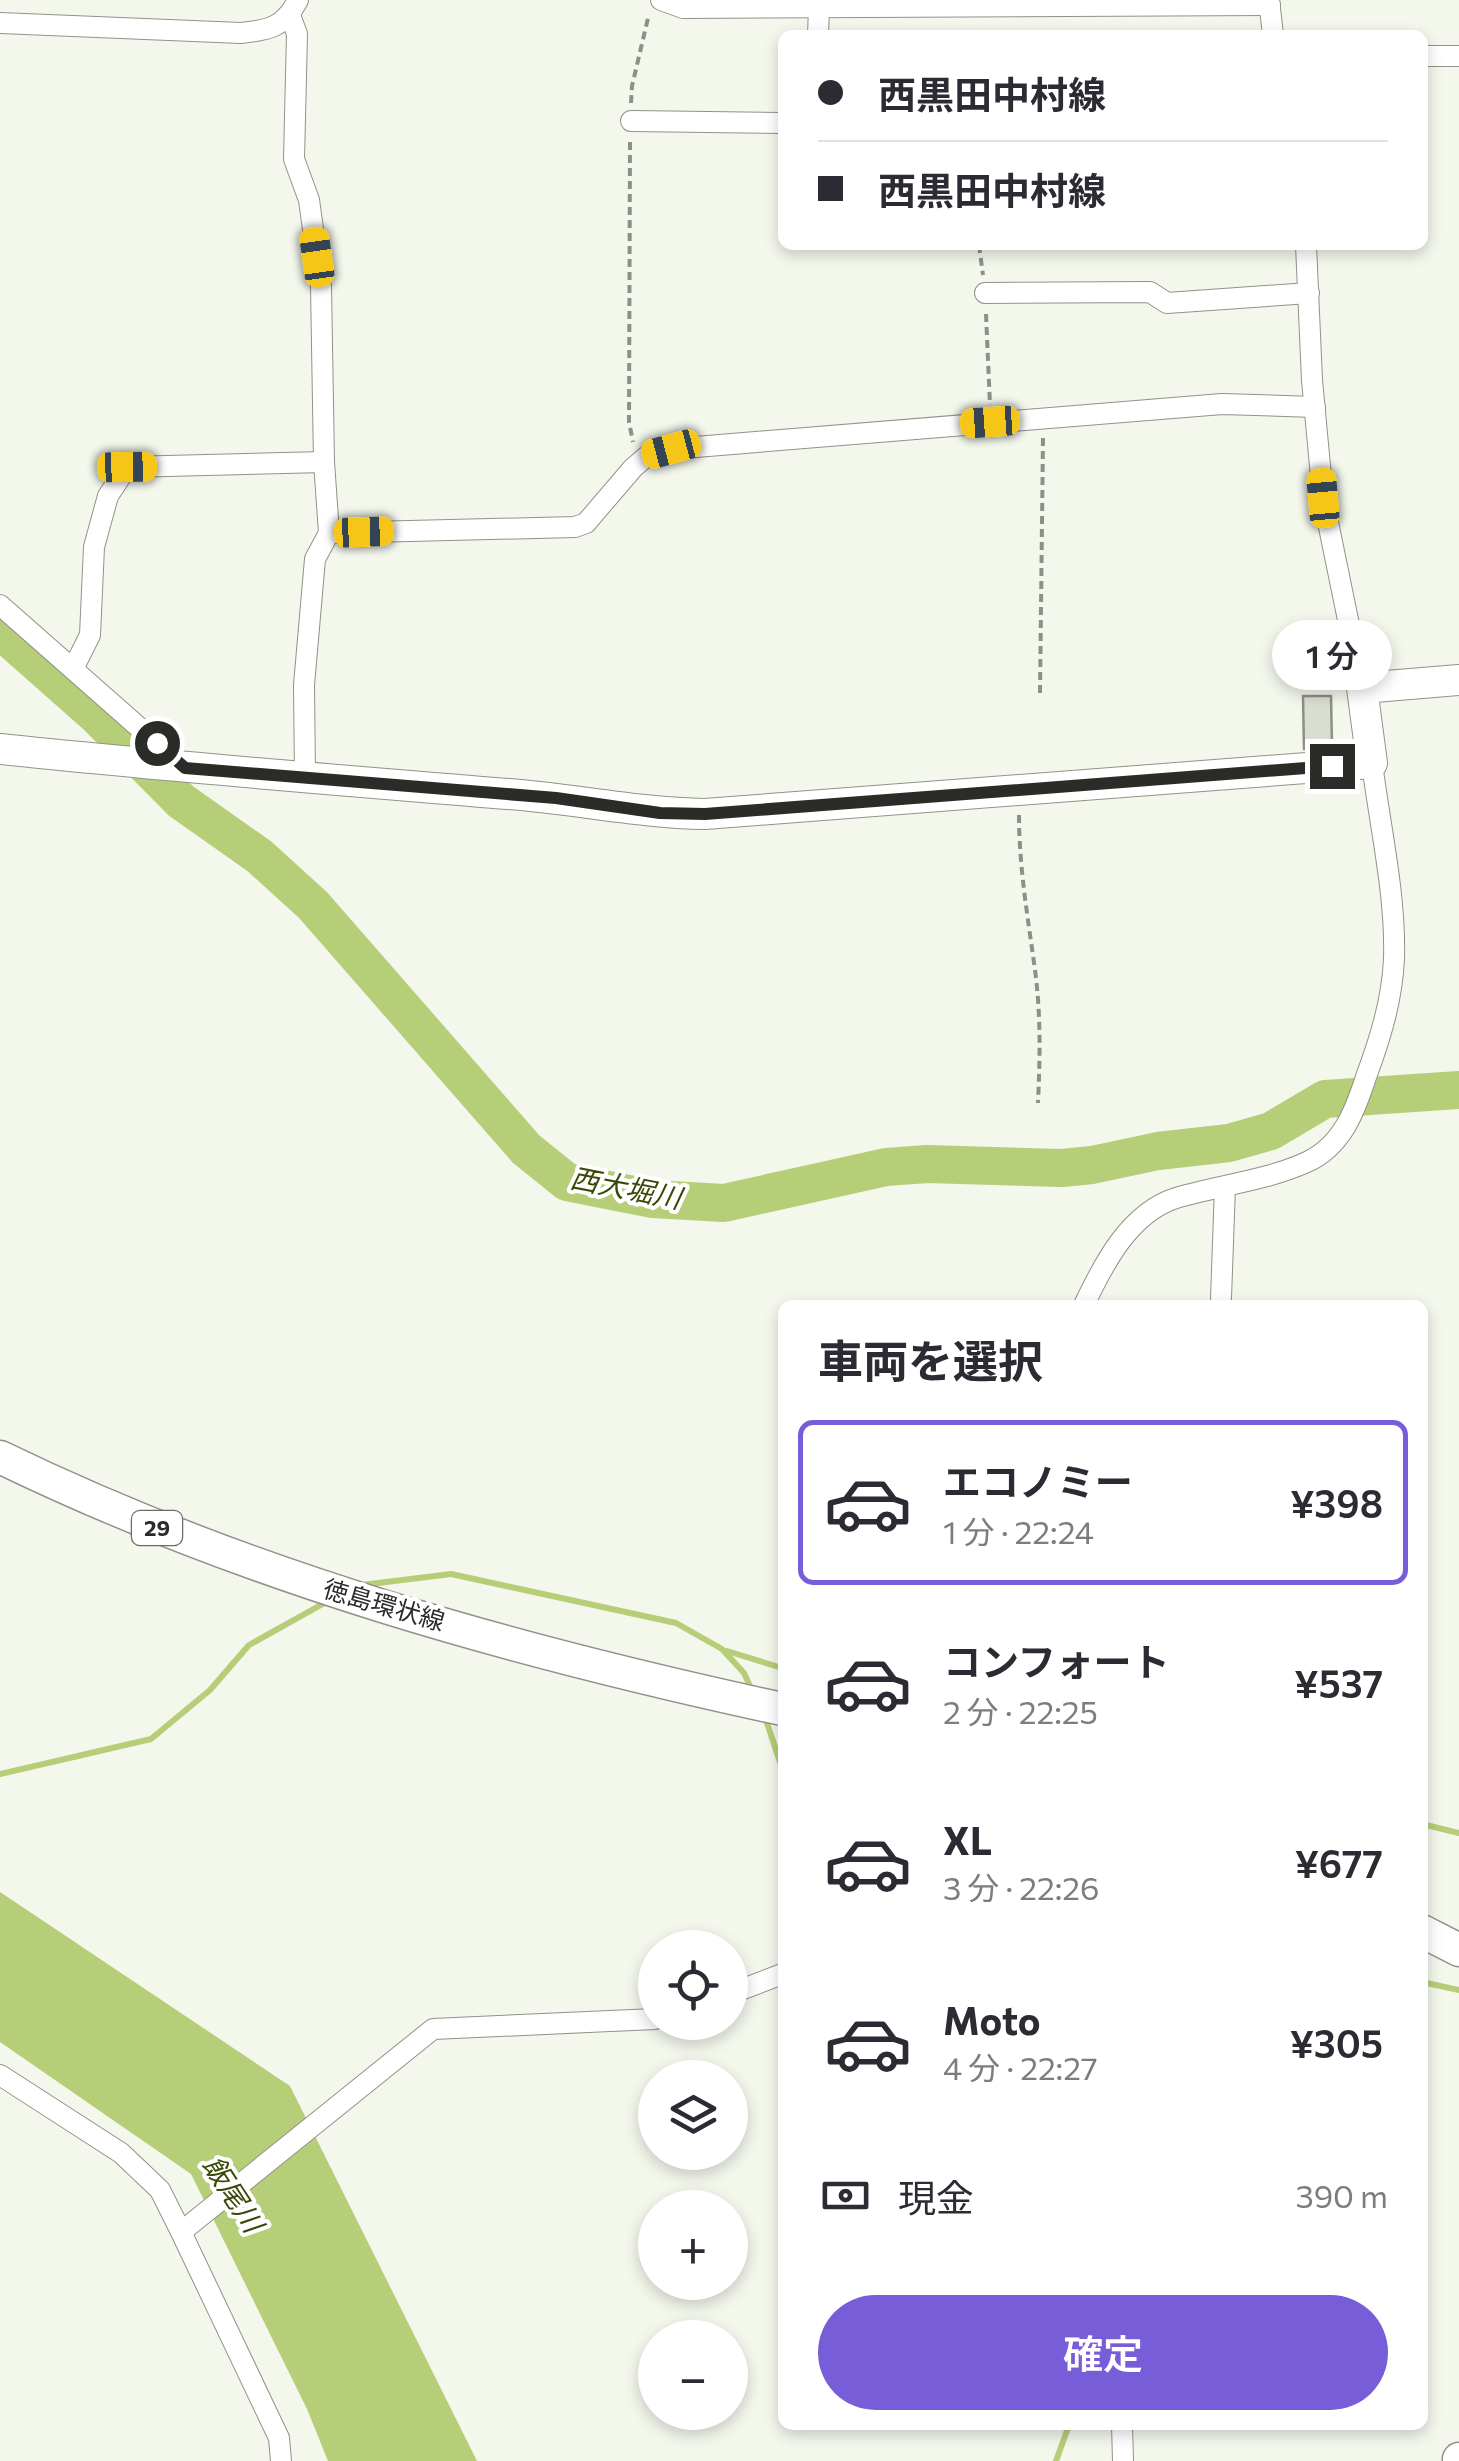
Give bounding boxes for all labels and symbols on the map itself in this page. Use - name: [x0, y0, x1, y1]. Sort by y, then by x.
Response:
- car: [298, 225, 336, 289]
- car: [959, 405, 1021, 439]
- car: [638, 427, 704, 471]
- car: [97, 451, 157, 483]
- car: [1305, 467, 1341, 529]
- car: [333, 516, 395, 548]
- callout: 1 分: [1272, 621, 1392, 691]
- route start: [135, 721, 180, 766]
- route end: [1310, 744, 1355, 789]
- water label: 西大堀川: [568, 1160, 687, 1215]
- road number: 29: [132, 1511, 182, 1545]
- street label: 徳島環状線: [320, 1572, 448, 1636]
- water label: 飯尾川: [197, 2149, 273, 2240]

